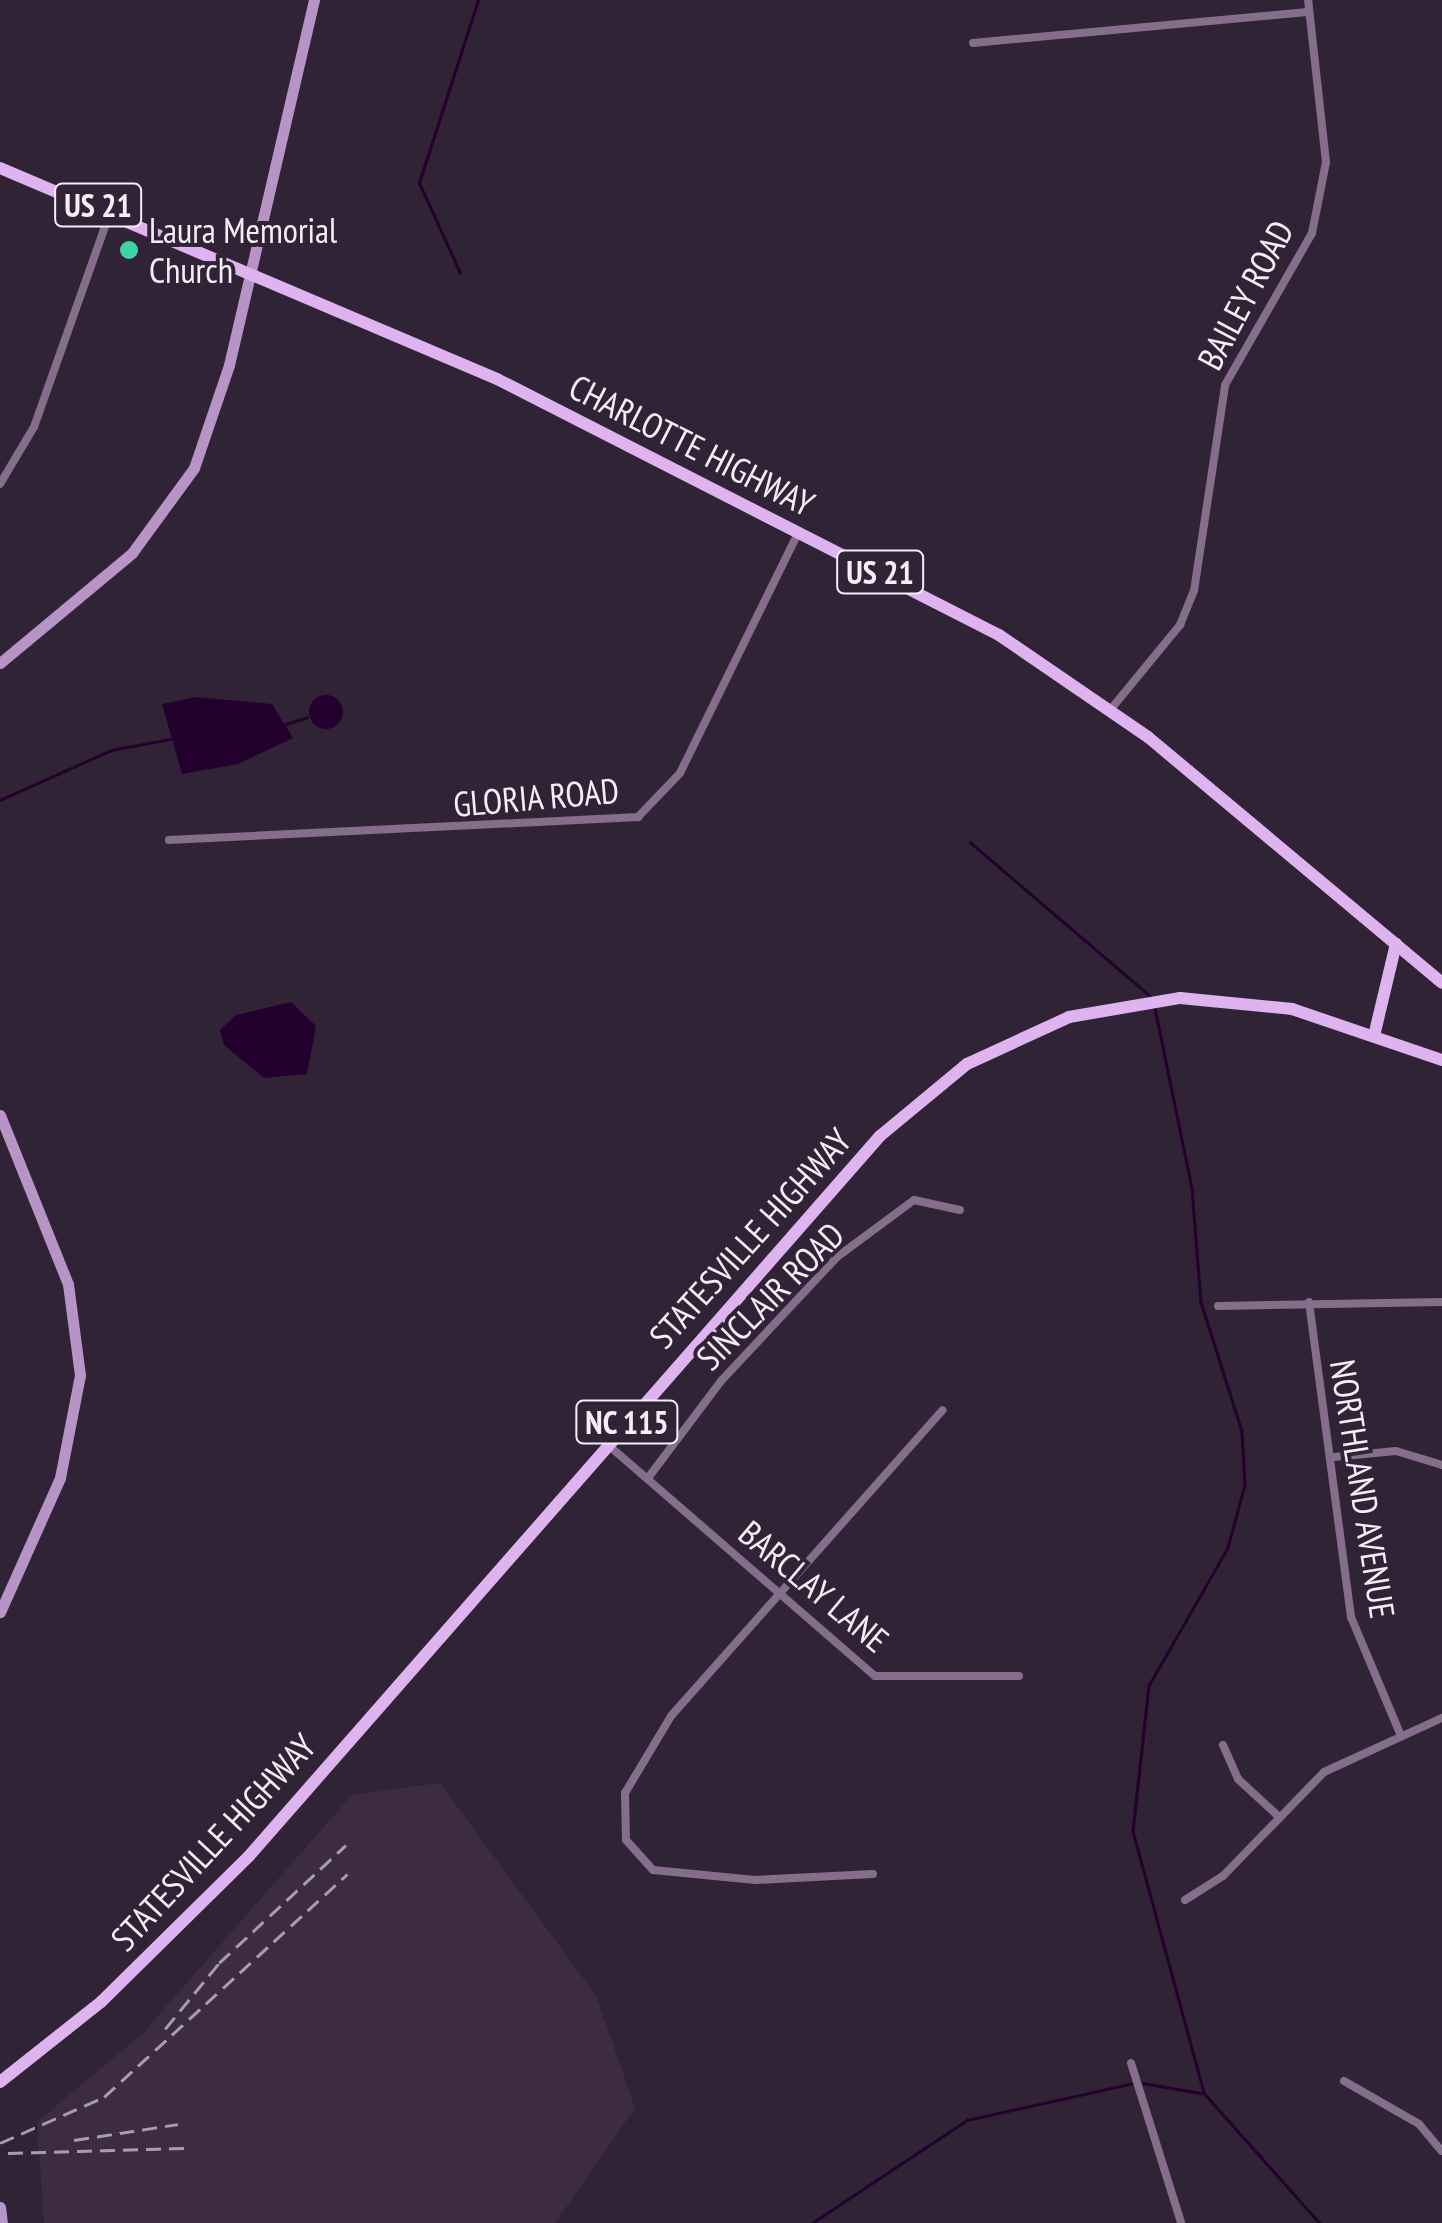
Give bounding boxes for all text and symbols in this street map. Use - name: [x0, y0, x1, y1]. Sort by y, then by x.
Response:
- road number: US 21: [53, 178, 143, 232]
- place label: Laura Memorial Church: [149, 209, 337, 291]
- street label: BAILEY ROAD: [1188, 213, 1302, 377]
- marker: Laura Memorial Church: [118, 239, 140, 261]
- street label: CHARLOTTE HIGHWAY: [563, 365, 821, 525]
- road number: US 21: [835, 545, 925, 599]
- street label: GLORIA ROAD: [451, 769, 621, 825]
- street label: STATESVILLE HIGHWAY: [640, 1120, 860, 1356]
- street label: SINCLAIR ROAD: [688, 1214, 852, 1378]
- street label: NORTHLAND AVENUE: [1322, 1356, 1404, 1622]
- road number: NC 115: [574, 1395, 680, 1449]
- street label: BARCLAY LANE: [731, 1511, 897, 1661]
- street label: STATESVILLE HIGHWAY: [102, 1725, 324, 1959]

